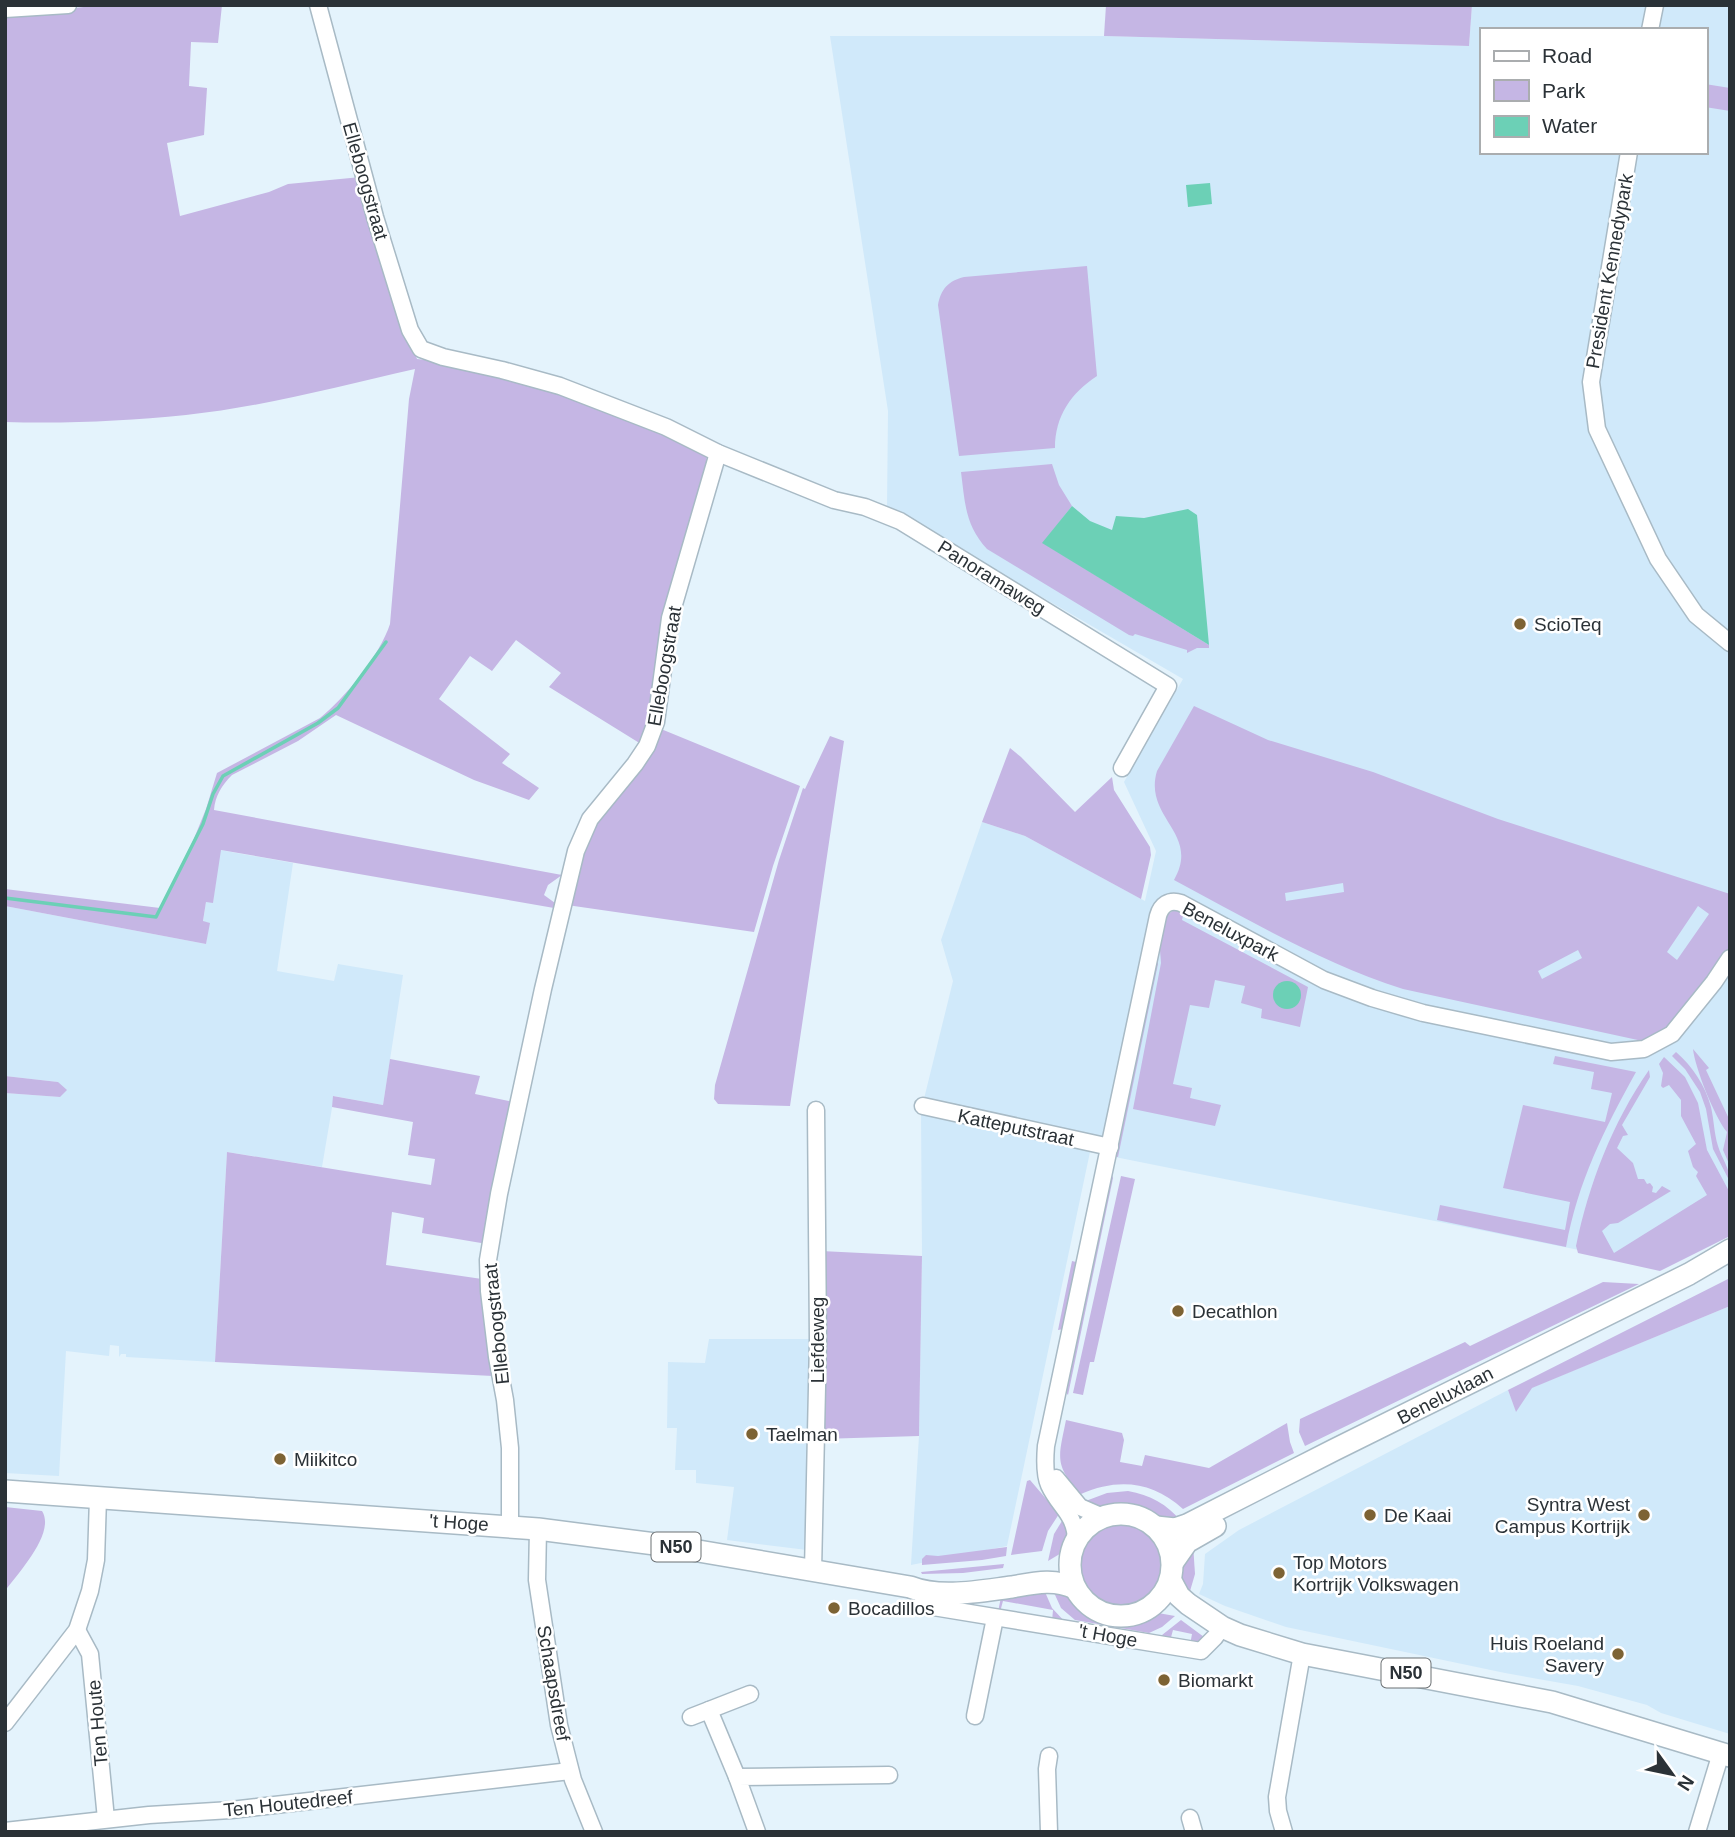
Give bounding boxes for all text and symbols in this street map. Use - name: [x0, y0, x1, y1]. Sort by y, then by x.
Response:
- legend: [1480, 28, 1707, 154]
- text: Road: [1542, 44, 1592, 67]
- text: Park: [1542, 79, 1586, 102]
- text: Water: [1542, 114, 1597, 137]
- street label: Elleboogstraat: [339, 120, 393, 243]
- street label: President Kennedypark: [1582, 172, 1637, 370]
- street label: Panoramaweg: [934, 536, 1049, 619]
- street label: Elleboogstraat: [644, 604, 686, 728]
- place label: ScioTeq: [1534, 614, 1602, 635]
- marker: ScioTeq: [1512, 616, 1528, 632]
- street label: Beneluxpark: [1179, 897, 1283, 966]
- street label: Katteputstraat: [956, 1105, 1077, 1150]
- street label: Elleboogstraat: [480, 1262, 513, 1385]
- street label: Liefdeweg: [807, 1297, 828, 1383]
- place label: Decathlon: [1192, 1301, 1278, 1322]
- marker: Decathlon: [1170, 1303, 1186, 1319]
- street label: Beneluxlaan: [1394, 1362, 1497, 1429]
- place label: Taelman: [766, 1424, 838, 1445]
- marker: Taelman: [744, 1426, 760, 1442]
- place label: Miikitco: [294, 1449, 357, 1470]
- marker: Miikitco: [272, 1451, 288, 1467]
- place label: Syntra West Campus Kortrijk: [1495, 1494, 1631, 1537]
- place label: De Kaai: [1384, 1505, 1452, 1526]
- marker: De Kaai: [1362, 1507, 1378, 1523]
- marker: Syntra West Campus Kortrijk: [1636, 1507, 1652, 1523]
- street label: 't Hoge: [429, 1510, 489, 1535]
- road number: N50: [652, 1532, 700, 1562]
- place label: Top Motors Kortrijk Volkswagen: [1293, 1552, 1459, 1595]
- marker: Top Motors Kortrijk Volkswagen: [1271, 1565, 1287, 1581]
- place label: Bocadillos: [848, 1598, 935, 1619]
- marker: Bocadillos: [826, 1600, 842, 1616]
- street label: 't Hoge: [1077, 1620, 1139, 1651]
- street label: Schaapsdreef: [533, 1624, 574, 1743]
- place label: Huis Roeland Savery: [1490, 1633, 1604, 1676]
- marker: Huis Roeland Savery: [1610, 1646, 1626, 1662]
- road number: N50: [1382, 1658, 1430, 1688]
- place label: Biomarkt: [1178, 1670, 1254, 1691]
- marker: Biomarkt: [1156, 1672, 1172, 1688]
- street label: Ten Houte: [83, 1679, 112, 1767]
- north arrow: [1637, 1739, 1707, 1809]
- text: N: [1673, 1772, 1698, 1794]
- street label: Ten Houtedreef: [222, 1786, 354, 1821]

